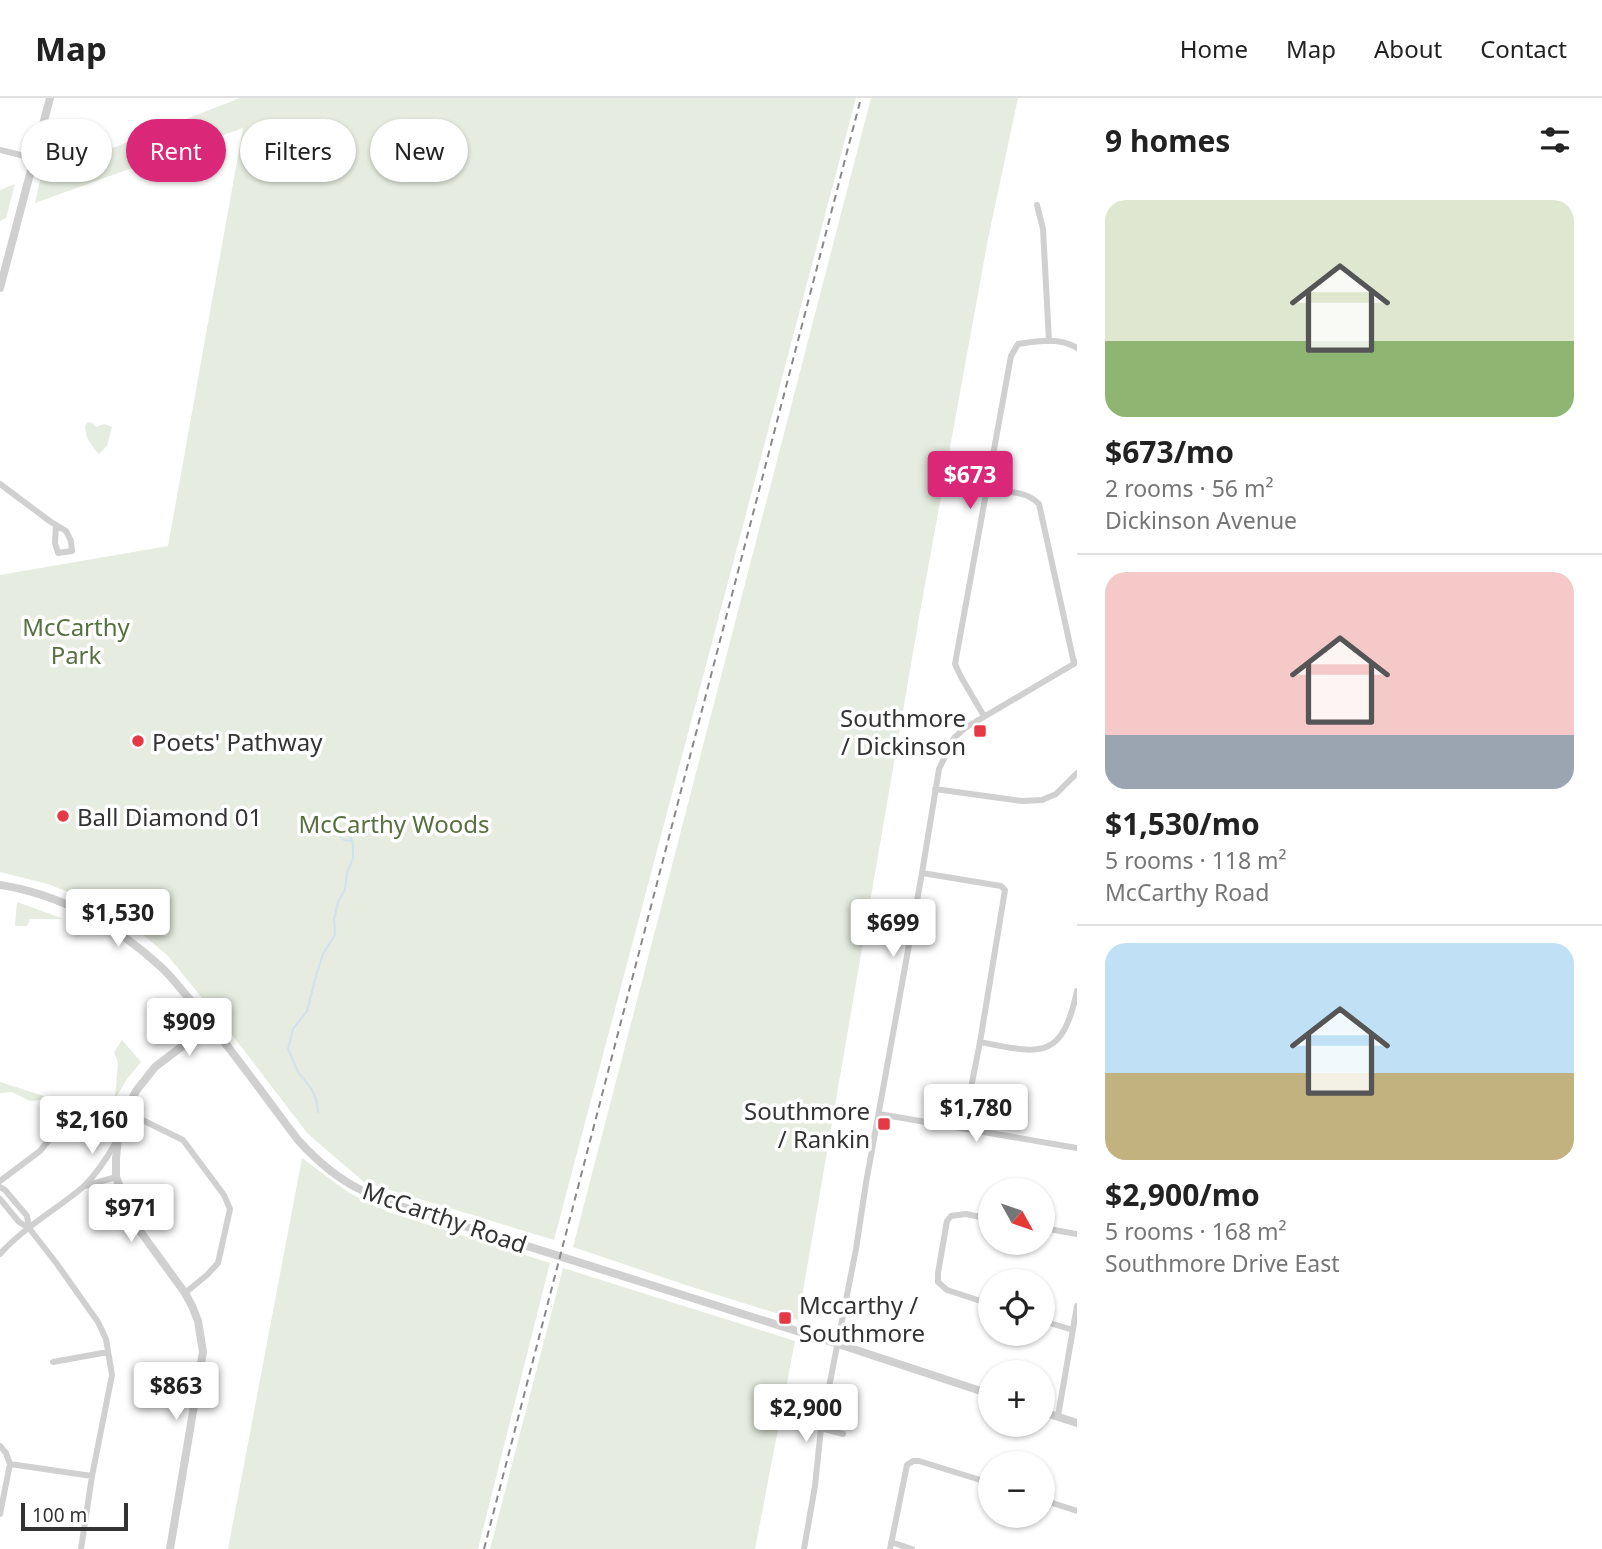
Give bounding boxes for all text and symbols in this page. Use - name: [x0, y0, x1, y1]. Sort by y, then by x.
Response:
- text: Map: [35, 26, 107, 71]
- text: Home: [1180, 32, 1248, 65]
- text: Map: [1286, 32, 1336, 65]
- text: About: [1374, 32, 1442, 65]
- text: Contact: [1480, 32, 1567, 65]
- chip: Buy: [21, 119, 112, 182]
- chip: Rent: [126, 119, 226, 182]
- chip: Filters: [240, 119, 356, 182]
- chip: New: [370, 119, 468, 182]
- text: 9 homes: [1105, 120, 1230, 161]
- icon: filters: [1536, 121, 1574, 159]
- icon: home: [1277, 245, 1403, 371]
- text: $673/mo: [1105, 431, 1234, 472]
- pin: $673: [929, 452, 1011, 511]
- text: $673: [944, 458, 996, 490]
- text: 2 rooms · 56 m²: [1105, 472, 1274, 504]
- text: Dickinson Avenue: [1105, 504, 1297, 536]
- park label: McCarthy Park: [22, 610, 131, 671]
- icon: home: [1277, 617, 1403, 743]
- place label: Southmore / Dickinson: [840, 701, 966, 762]
- marker: Southmore / Dickinson: [972, 723, 988, 739]
- place label: Poets' Pathway: [152, 725, 323, 758]
- marker: Poets' Pathway: [130, 733, 146, 749]
- place label: Ball Diamond 01: [77, 800, 262, 833]
- text: $1,530/mo: [1105, 803, 1260, 844]
- park label: McCarthy Woods: [299, 807, 489, 840]
- marker: Ball Diamond 01: [55, 808, 71, 824]
- text: 5 rooms · 118 m²: [1105, 844, 1287, 876]
- text: McCarthy Road: [1105, 876, 1269, 908]
- pin: $1,530: [61, 890, 175, 949]
- text: $1,530: [82, 896, 154, 928]
- pin: $699: [852, 900, 934, 959]
- text: $699: [867, 906, 919, 938]
- icon: home: [1277, 988, 1403, 1114]
- pin: $909: [148, 998, 230, 1058]
- text: $909: [163, 1005, 215, 1037]
- pin: $1,780: [919, 1084, 1033, 1144]
- text: $1,780: [940, 1091, 1012, 1123]
- place label: Southmore / Rankin: [744, 1094, 870, 1155]
- pin: $2,160: [35, 1096, 149, 1156]
- text: $2,160: [56, 1103, 128, 1135]
- marker: Southmore / Rankin: [876, 1116, 892, 1132]
- street label: McCarthy Road: [359, 1173, 531, 1261]
- text: $2,900/mo: [1105, 1174, 1260, 1215]
- north arrow: [978, 1178, 1055, 1255]
- map controls: [978, 1178, 1055, 1528]
- pin: $971: [90, 1184, 172, 1244]
- text: $971: [105, 1191, 157, 1223]
- text: 5 rooms · 168 m²: [1105, 1215, 1287, 1247]
- text: Southmore Drive East: [1105, 1247, 1340, 1279]
- button: locate: [978, 1269, 1055, 1346]
- place label: Mccarthy / Southmore: [799, 1288, 925, 1349]
- marker: Mccarthy / Southmore: [777, 1310, 793, 1326]
- button: +: [978, 1360, 1055, 1437]
- pin: $863: [135, 1362, 217, 1422]
- text: $863: [150, 1369, 202, 1401]
- pin: $2,900: [749, 1384, 863, 1444]
- text: $2,900: [770, 1391, 842, 1423]
- button: −: [978, 1451, 1055, 1528]
- scale bar: [21, 1500, 128, 1532]
- text: 100 m: [32, 1502, 87, 1528]

